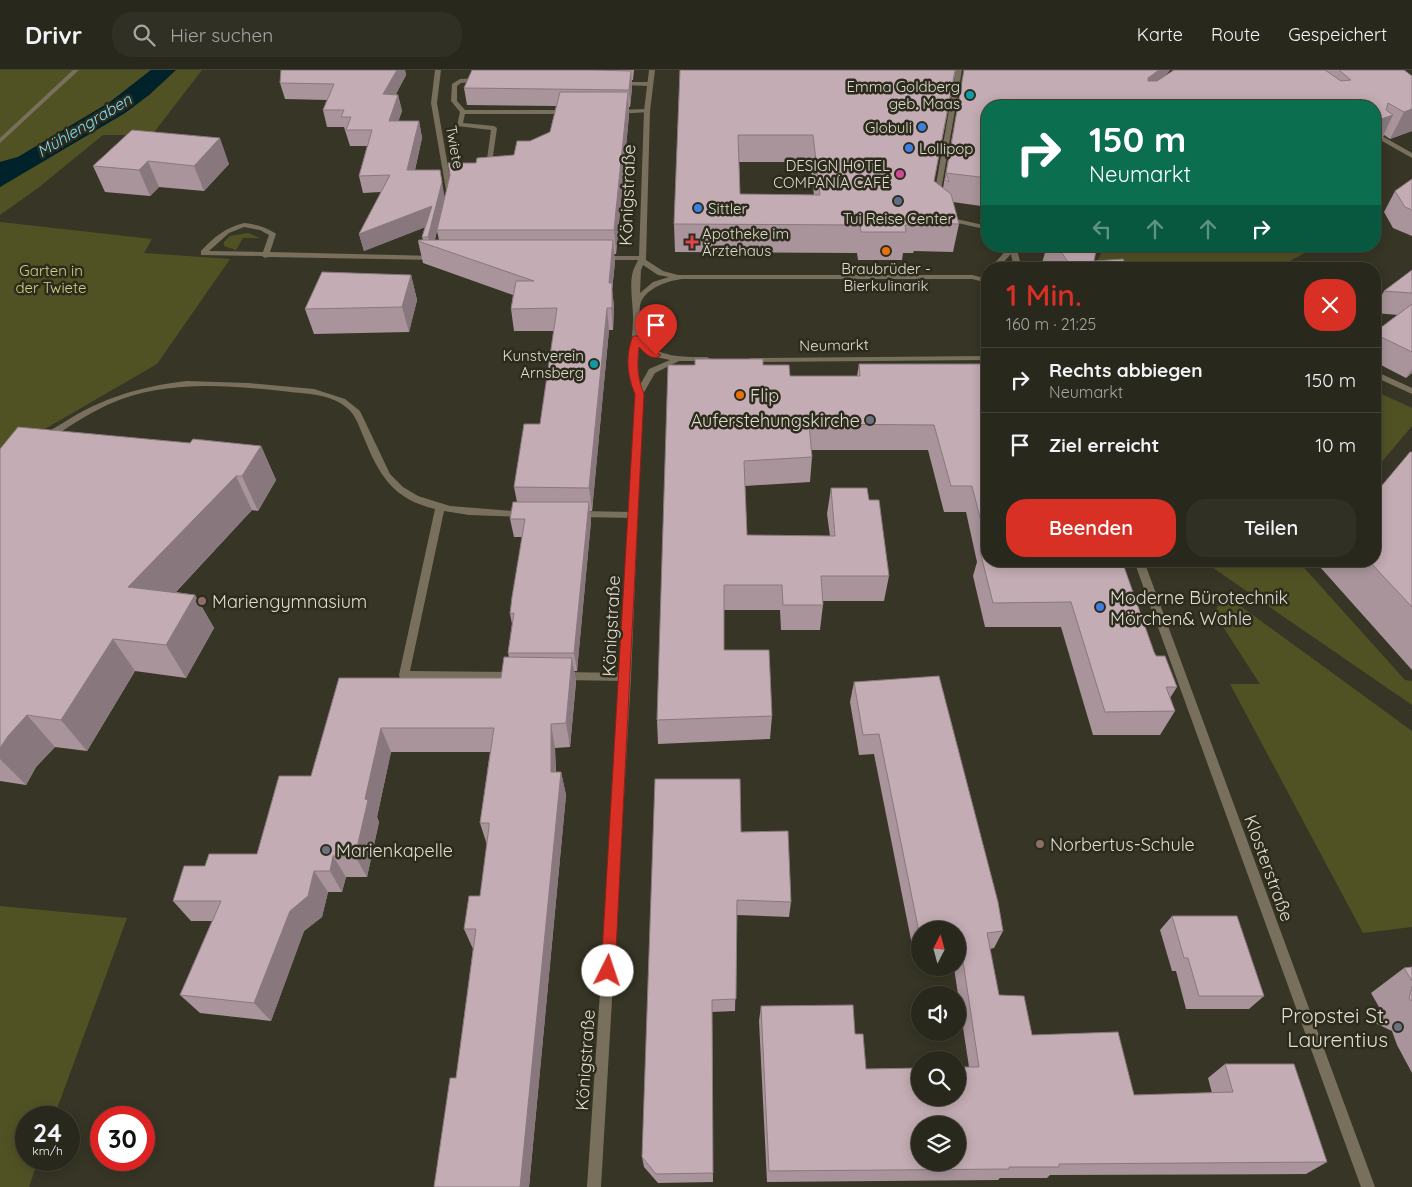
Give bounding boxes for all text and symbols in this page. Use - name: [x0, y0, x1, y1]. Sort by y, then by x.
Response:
- search box: [112, 12, 462, 57]
- text: Drivr: [25, 20, 82, 50]
- icon: search: [130, 21, 158, 49]
- text: Hier suchen: [170, 23, 273, 47]
- text: Karte: [1137, 23, 1183, 46]
- text: Route: [1211, 23, 1260, 46]
- text: Gespeichert: [1288, 23, 1387, 46]
- place label: Emma Goldberg geb. Maas: [847, 77, 960, 113]
- water label: Mühlengraben: [33, 89, 136, 161]
- marker: Emma Goldberg geb. Maas: [964, 89, 976, 101]
- text: 150 m: [1089, 117, 1186, 161]
- place label: Globuli: [865, 118, 912, 137]
- icon: right: [1006, 120, 1071, 185]
- marker: Globuli: [916, 121, 928, 133]
- street label: Twiete: [442, 124, 468, 170]
- place label: Lollipop: [919, 139, 973, 158]
- marker: Lollipop: [903, 142, 915, 154]
- street label: Königstraße: [614, 144, 640, 246]
- place label: DESIGN HOTEL COMPANÍA CAFÉ: [773, 156, 890, 192]
- text: Neumarkt: [1089, 160, 1191, 188]
- marker: DESIGN HOTEL COMPANÍA CAFÉ: [894, 168, 906, 180]
- marker: Tui Reise Center: [892, 195, 904, 207]
- place label: Sittler: [708, 199, 748, 218]
- marker: Sittler: [692, 202, 704, 214]
- place label: Tui Reise Center: [843, 209, 954, 228]
- icon: left: [1088, 215, 1116, 243]
- icon: ahead: [1141, 215, 1169, 243]
- icon: ahead: [1194, 215, 1222, 243]
- icon: right: [1247, 215, 1275, 243]
- place label: Apotheke im Ärztehaus: [702, 224, 789, 260]
- marker: Apotheke im Ärztehaus: [686, 236, 698, 248]
- marker: Braubrüder - Bierkulinarik: [880, 245, 892, 257]
- place label: Braubrüder - Bierkulinarik: [841, 259, 931, 295]
- park label: Garten in der Twiete: [15, 261, 87, 297]
- text: 1 Min.: [1006, 276, 1082, 314]
- button: close: [1304, 279, 1356, 331]
- pin: [635, 304, 677, 355]
- icon: arrive: [642, 311, 670, 339]
- text: 160 m · 21:25: [1006, 314, 1096, 334]
- street label: Neumarkt: [799, 335, 869, 355]
- place label: Kunstverein Arnsberg: [503, 346, 584, 382]
- marker: Kunstverein Arnsberg: [588, 358, 600, 370]
- text: Rechts abbiegen: [1049, 358, 1202, 382]
- icon: right: [1006, 366, 1034, 394]
- text: 150 m: [1305, 368, 1356, 392]
- text: Neumarkt: [1049, 382, 1123, 402]
- place label: Flip: [750, 384, 779, 407]
- marker: Flip: [734, 389, 746, 401]
- place label: Auferstehungskirche: [691, 409, 860, 432]
- marker: Auferstehungskirche: [864, 414, 876, 426]
- icon: arrive: [1006, 431, 1034, 459]
- text: Ziel erreicht: [1049, 433, 1159, 457]
- text: 10 m: [1315, 433, 1356, 457]
- button: Beenden: [1006, 499, 1176, 557]
- button: Teilen: [1186, 499, 1356, 557]
- street label: Königstraße: [597, 575, 625, 677]
- place label: Moderne Bürotechnik Mörchen& Wahle: [1110, 586, 1288, 630]
- place label: Mariengymnasium: [212, 590, 367, 613]
- marker: Mariengymnasium: [196, 595, 208, 607]
- marker: Moderne Bürotechnik Mörchen& Wahle: [1094, 601, 1106, 613]
- street label: Klosterstraße: [1239, 812, 1299, 924]
- place label: Norbertus-Schule: [1050, 833, 1195, 856]
- marker: Norbertus-Schule: [1034, 838, 1046, 850]
- place label: Marienkapelle: [336, 839, 453, 862]
- marker: Marienkapelle: [320, 844, 332, 856]
- north arrow: [911, 921, 966, 976]
- map controls: [911, 921, 966, 1171]
- position arrow: [581, 944, 633, 996]
- button: sound: [911, 986, 966, 1041]
- place label: Propstei St. Laurentius: [1281, 1002, 1388, 1052]
- street label: Königstraße: [570, 1009, 600, 1111]
- marker: Propstei St. Laurentius: [1392, 1021, 1404, 1033]
- button: search: [911, 1051, 966, 1106]
- speed limit sign: 30: [90, 1106, 155, 1171]
- button: layers: [911, 1116, 966, 1171]
- text: 24: [33, 1117, 62, 1148]
- text: km/h: [32, 1143, 63, 1158]

